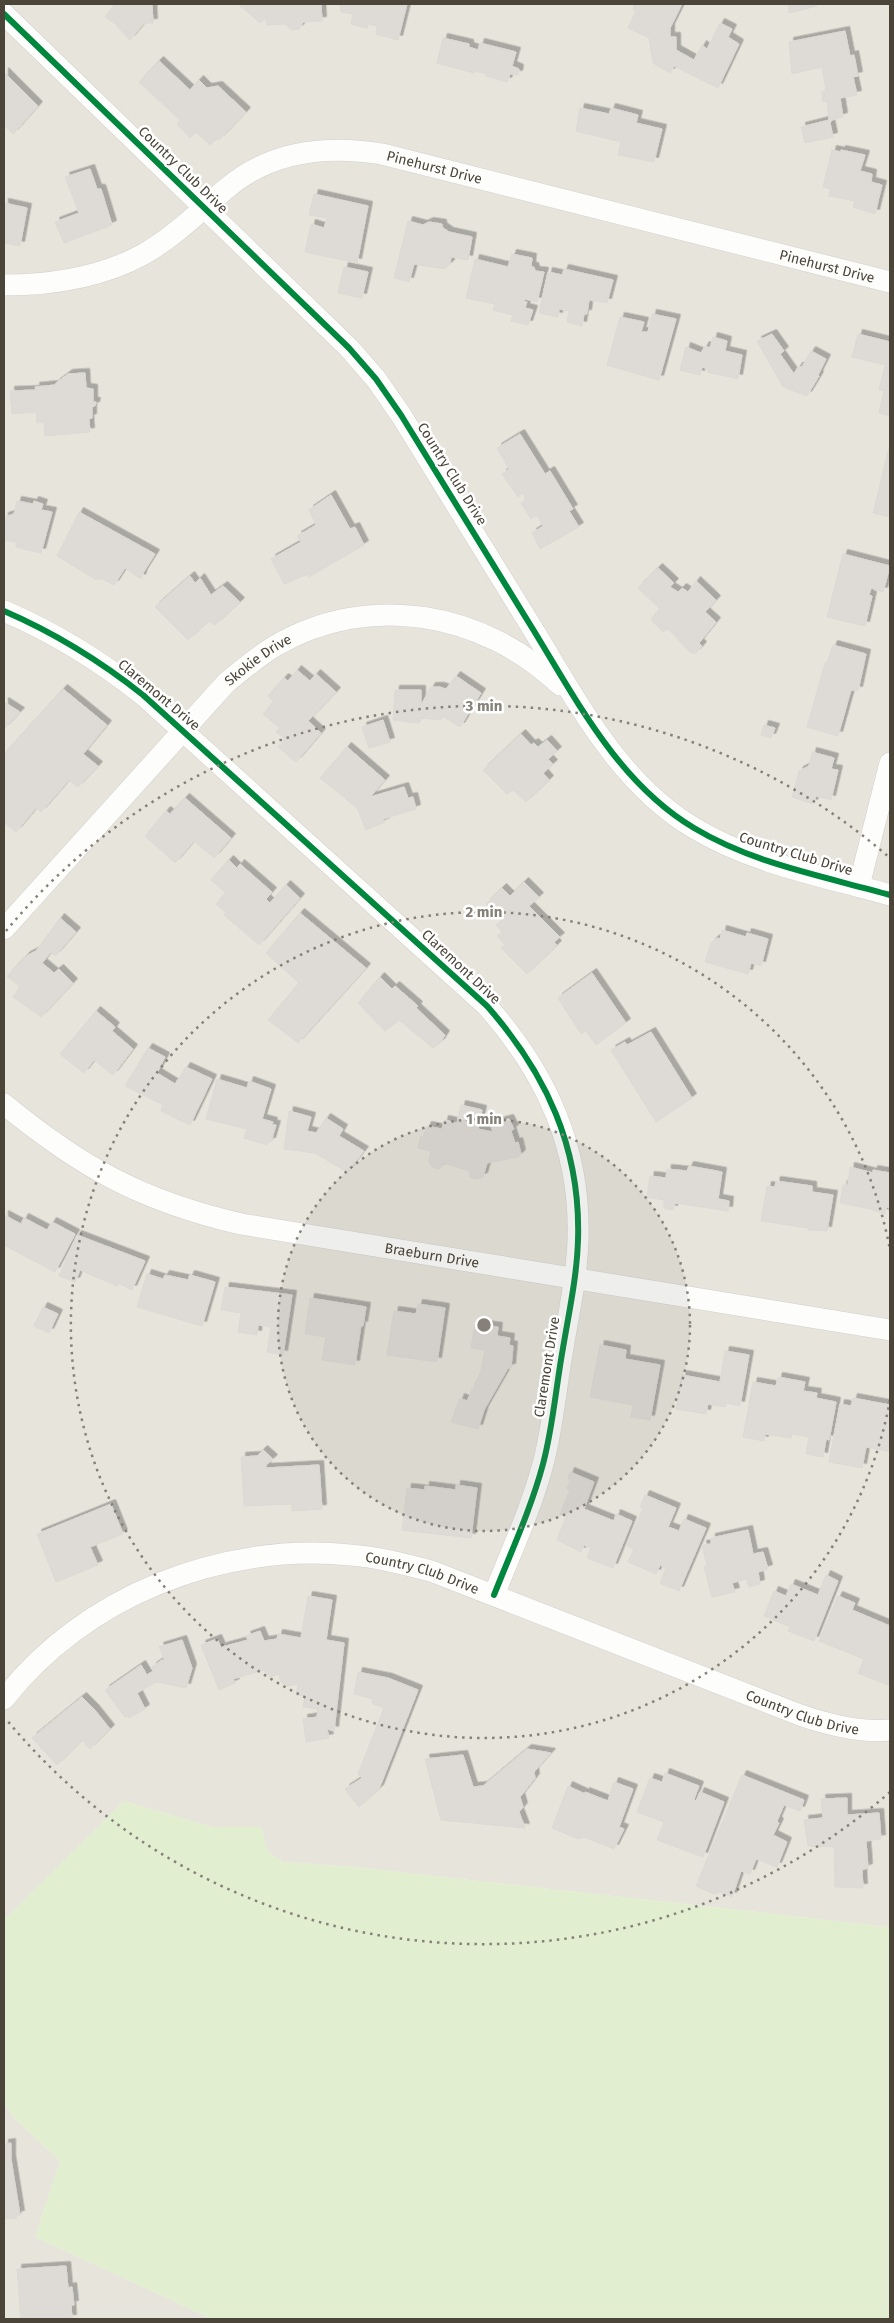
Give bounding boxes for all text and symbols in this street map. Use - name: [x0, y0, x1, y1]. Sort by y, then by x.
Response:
- street label: Country Club Drive: [135, 123, 231, 217]
- street label: Pinehurst Drive: [385, 147, 484, 187]
- street label: Pinehurst Drive: [778, 246, 877, 286]
- street label: Country Club Drive: [414, 419, 490, 529]
- street label: Skokie Drive: [221, 630, 294, 689]
- street label: Claremont Drive: [114, 656, 204, 734]
- text: 3 min: [465, 697, 502, 715]
- street label: Country Club Drive: [737, 829, 855, 879]
- text: 2 min: [466, 903, 502, 921]
- street label: Claremont Drive: [418, 926, 504, 1008]
- text: 1 min: [466, 1110, 502, 1128]
- street label: Braeburn Drive: [384, 1239, 480, 1271]
- street label: Claremont Drive: [531, 1315, 563, 1419]
- centre of rings: [475, 1316, 493, 1334]
- street label: Country Club Drive: [364, 1548, 482, 1597]
- street label: Country Club Drive: [744, 1686, 860, 1738]

